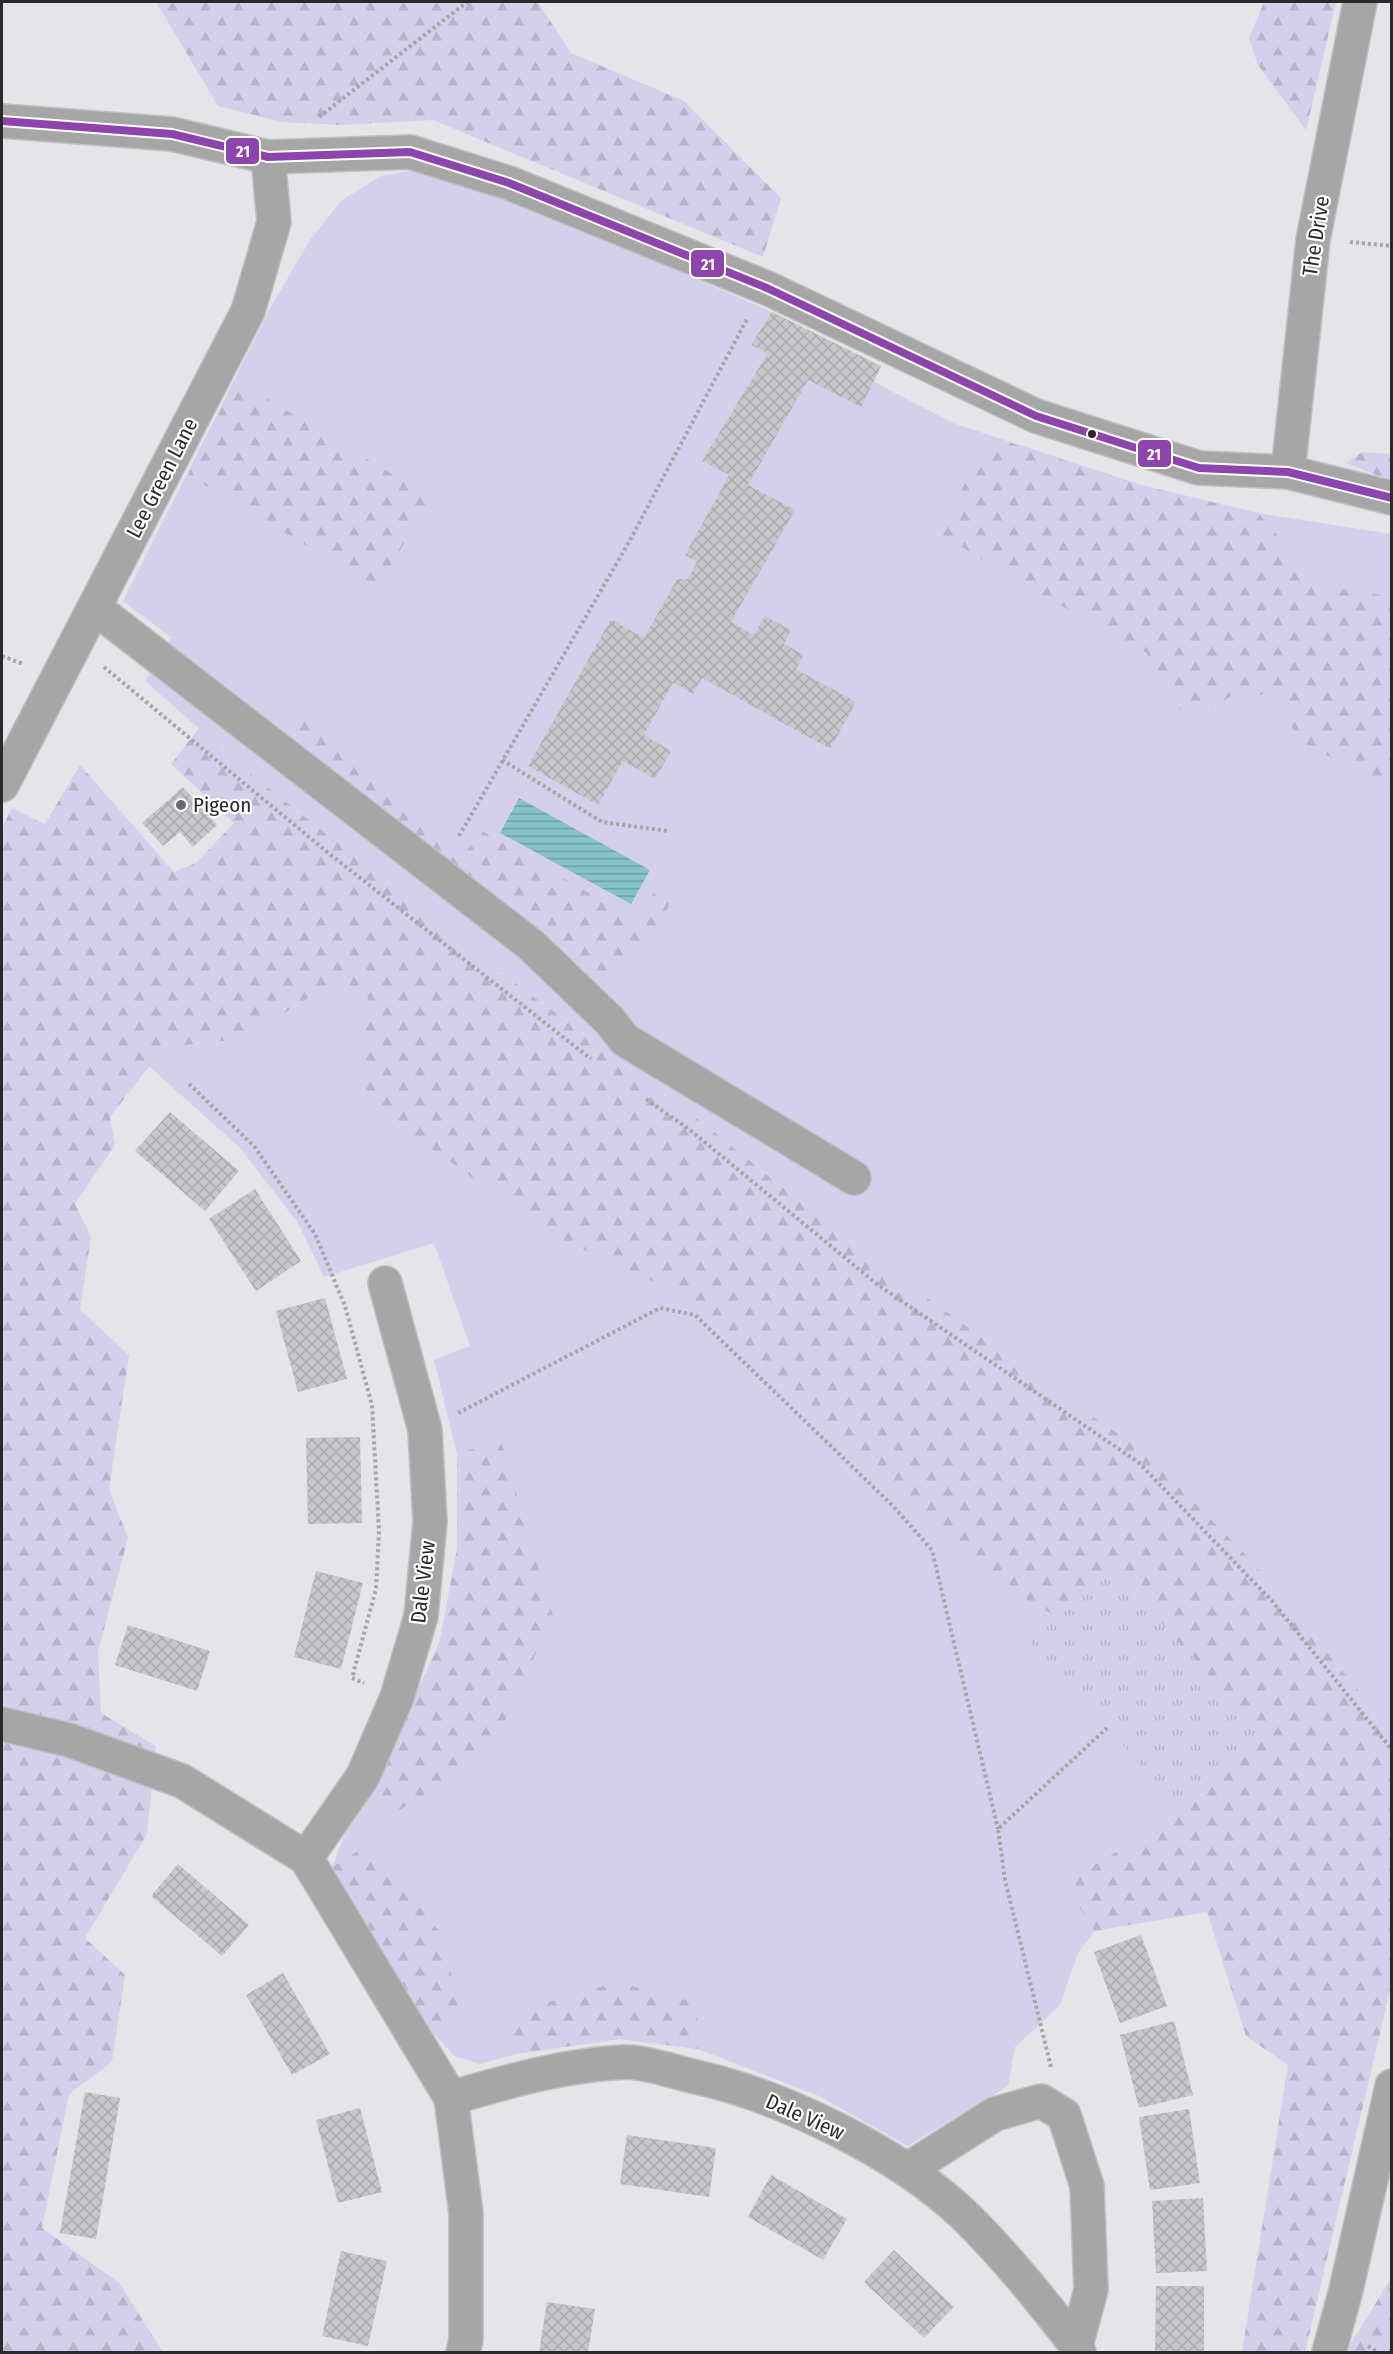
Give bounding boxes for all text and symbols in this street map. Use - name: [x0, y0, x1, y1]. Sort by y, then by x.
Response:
- line badge: 21: [225, 137, 260, 165]
- text: 21: [235, 142, 250, 161]
- street label: The Drive: [1297, 194, 1335, 278]
- line badge: 21: [690, 249, 725, 278]
- text: 21: [700, 255, 715, 274]
- street label: Lee Green Lane: [121, 414, 203, 542]
- unlabelled marker: [1086, 428, 1098, 440]
- line badge: 21: [1137, 439, 1172, 468]
- text: 21: [1146, 445, 1161, 464]
- place label: Pigeon: [193, 792, 251, 818]
- marker: Pigeon: [174, 798, 188, 812]
- street label: Dale View: [405, 1539, 441, 1625]
- street label: Dale View: [762, 2088, 848, 2146]

